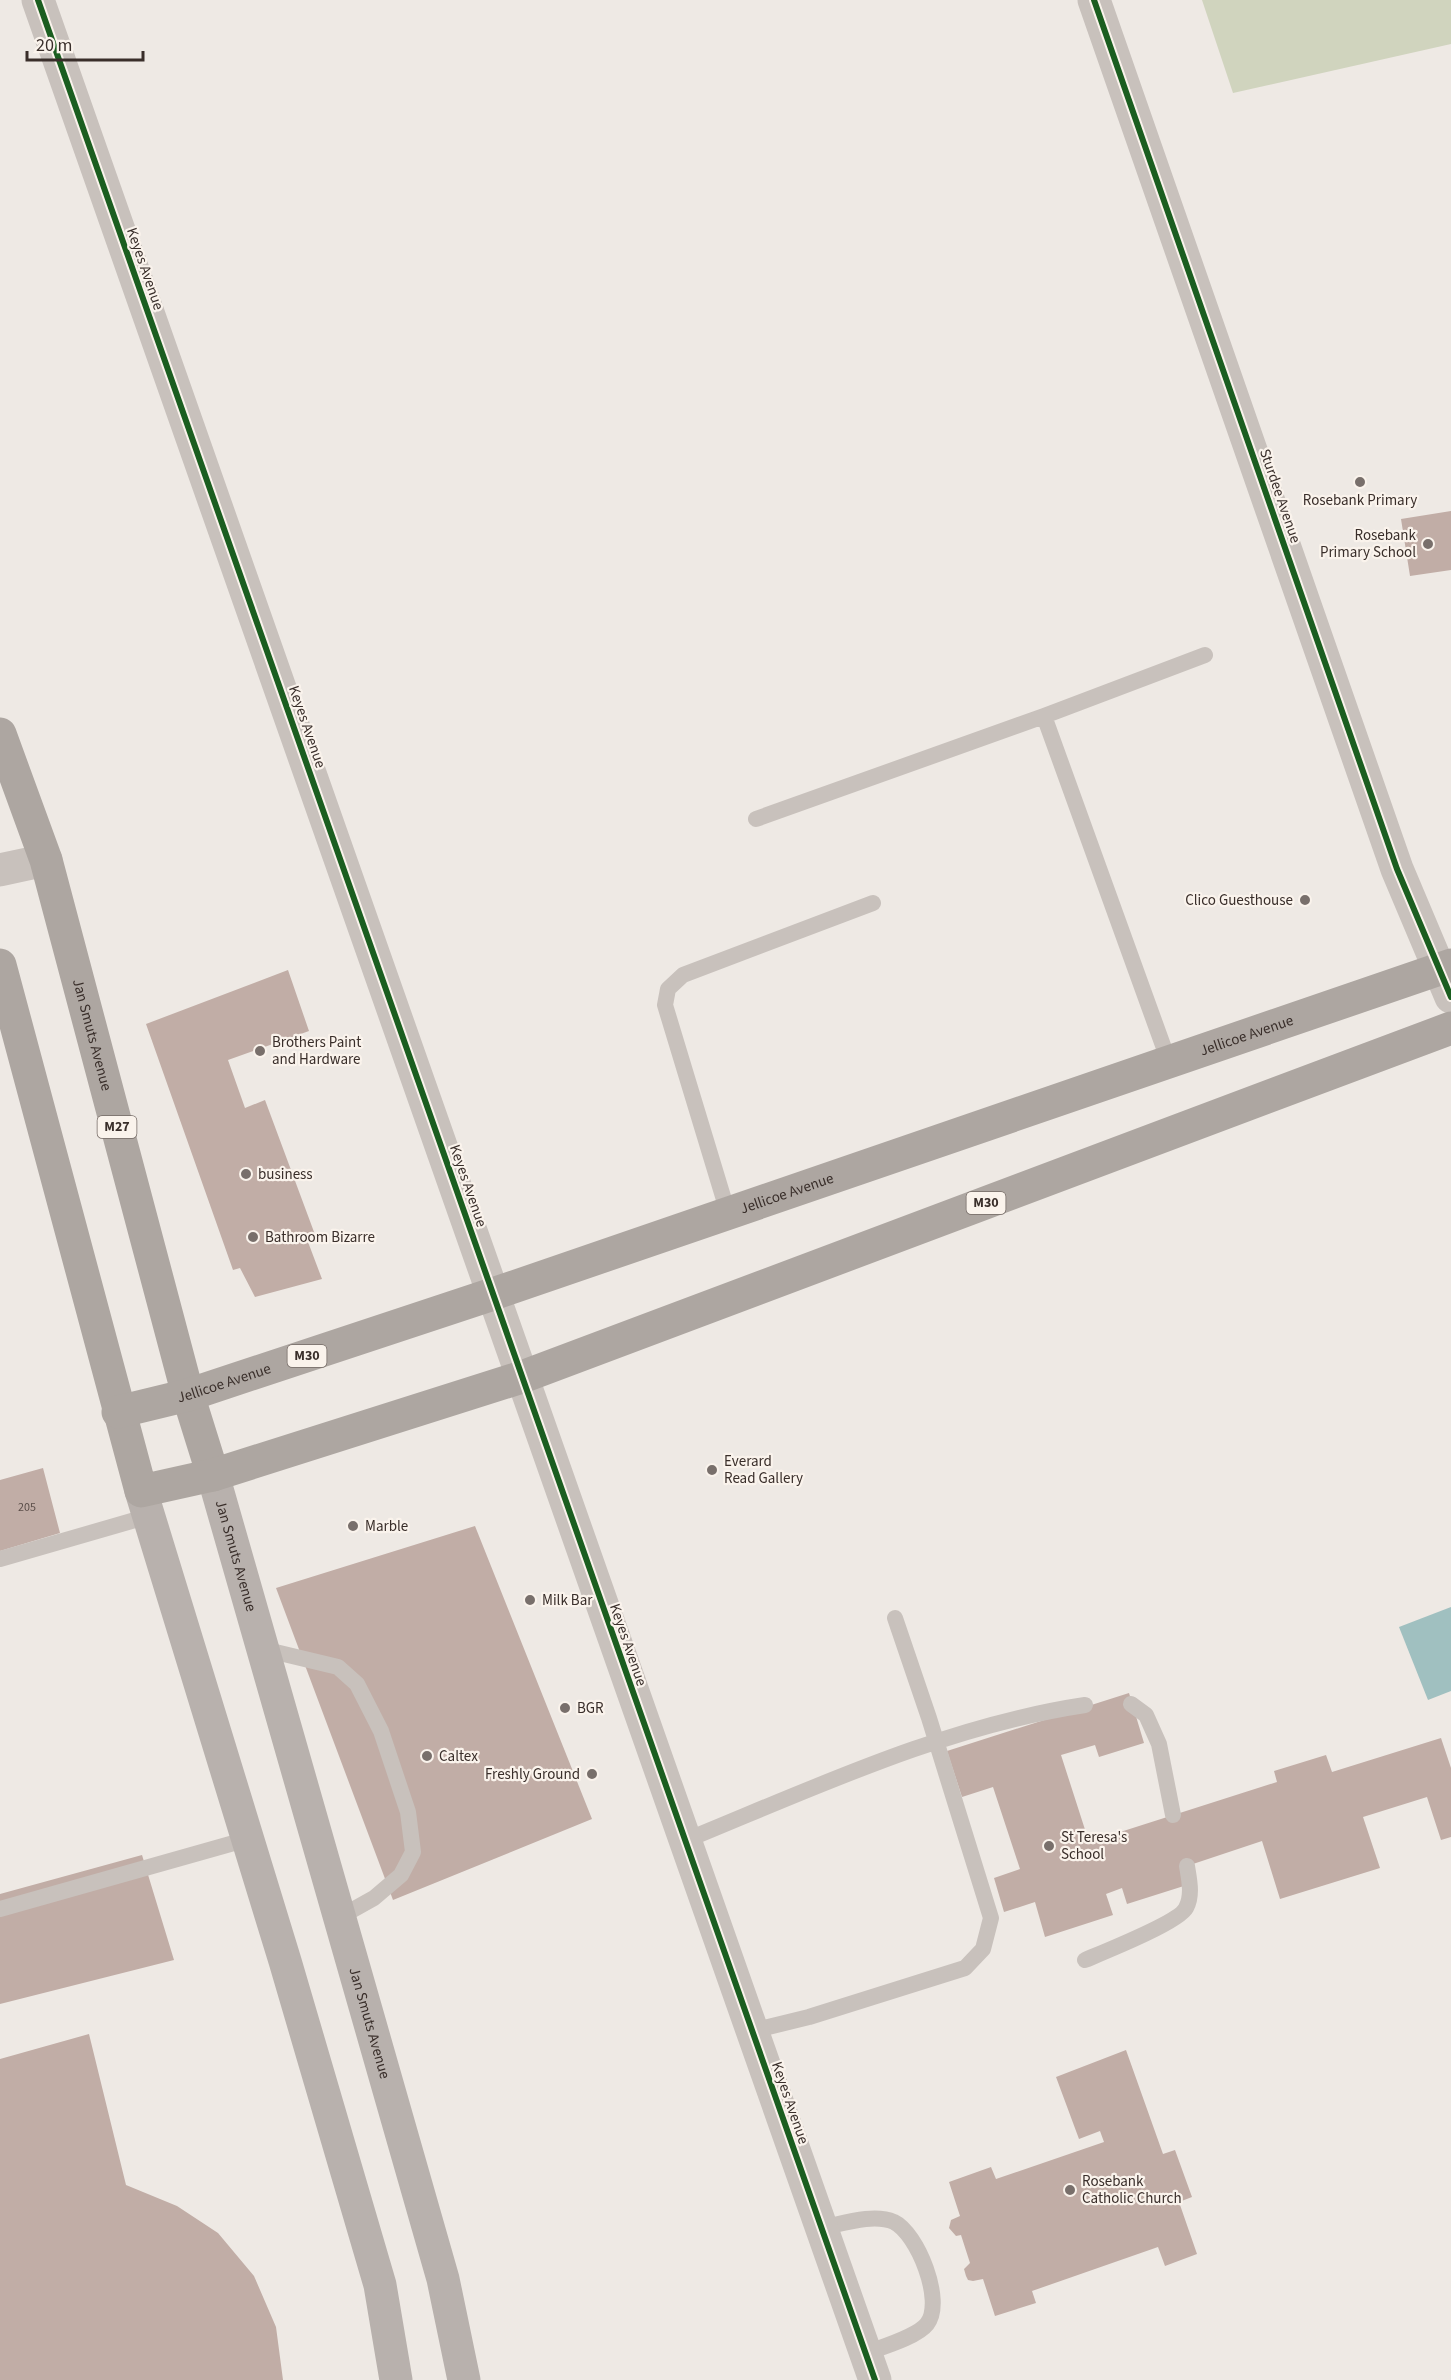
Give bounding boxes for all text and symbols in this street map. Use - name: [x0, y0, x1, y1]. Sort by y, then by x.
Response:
- scale bar: [27, 24, 142, 62]
- text: 20 m: [36, 33, 72, 58]
- street label: Keyes Avenue: [121, 225, 169, 313]
- street label: Sturdee Avenue: [1254, 446, 1306, 546]
- marker: Rosebank Primary: [1353, 475, 1367, 489]
- place label: Rosebank Primary: [1303, 490, 1417, 511]
- place label: Rosebank Primary School: [1320, 525, 1417, 563]
- marker: Rosebank Primary School: [1421, 537, 1435, 551]
- street label: Keyes Avenue: [283, 683, 331, 771]
- place label: Clico Guesthouse: [1185, 890, 1293, 911]
- marker: Clico Guesthouse: [1298, 893, 1312, 907]
- street label: Jan Smuts Avenue: [67, 976, 117, 1093]
- street label: Jellicoe Avenue: [1197, 1009, 1296, 1061]
- place label: Brothers Paint and Hardware: [272, 1032, 361, 1070]
- marker: Brothers Paint and Hardware: [253, 1044, 267, 1058]
- road number: M27: [98, 1116, 136, 1138]
- street label: Keyes Avenue: [444, 1142, 492, 1230]
- place label: business: [258, 1164, 313, 1185]
- marker: business: [239, 1167, 253, 1181]
- street label: Jellicoe Avenue: [737, 1167, 836, 1219]
- road number: M30: [966, 1192, 1006, 1214]
- place label: Bathroom Bizarre: [265, 1227, 375, 1248]
- marker: Bathroom Bizarre: [246, 1230, 260, 1244]
- road number: M30: [288, 1345, 326, 1367]
- street label: Jellicoe Avenue: [175, 1358, 274, 1408]
- place label: Everard Read Gallery: [724, 1451, 803, 1489]
- marker: Everard Read Gallery: [705, 1463, 719, 1477]
- street label: Jan Smuts Avenue: [210, 1498, 262, 1614]
- house number: 205: [18, 1499, 36, 1516]
- place label: Marble: [365, 1516, 408, 1537]
- marker: Marble: [346, 1519, 360, 1533]
- place label: Milk Bar: [542, 1590, 593, 1611]
- marker: Milk Bar: [523, 1593, 537, 1607]
- street label: Keyes Avenue: [604, 1601, 652, 1689]
- place label: BGR: [577, 1698, 604, 1719]
- marker: BGR: [558, 1701, 572, 1715]
- place label: Caltex: [439, 1746, 478, 1767]
- marker: Caltex: [420, 1749, 434, 1763]
- place label: Freshly Ground: [485, 1764, 580, 1785]
- marker: Freshly Ground: [585, 1767, 599, 1781]
- place label: St Teresa's School: [1061, 1827, 1127, 1865]
- marker: St Teresa's School: [1042, 1839, 1056, 1853]
- street label: Jan Smuts Avenue: [344, 1965, 396, 2081]
- street label: Keyes Avenue: [766, 2059, 814, 2147]
- place label: Rosebank Catholic Church: [1082, 2171, 1182, 2209]
- marker: Rosebank Catholic Church: [1063, 2183, 1077, 2197]

